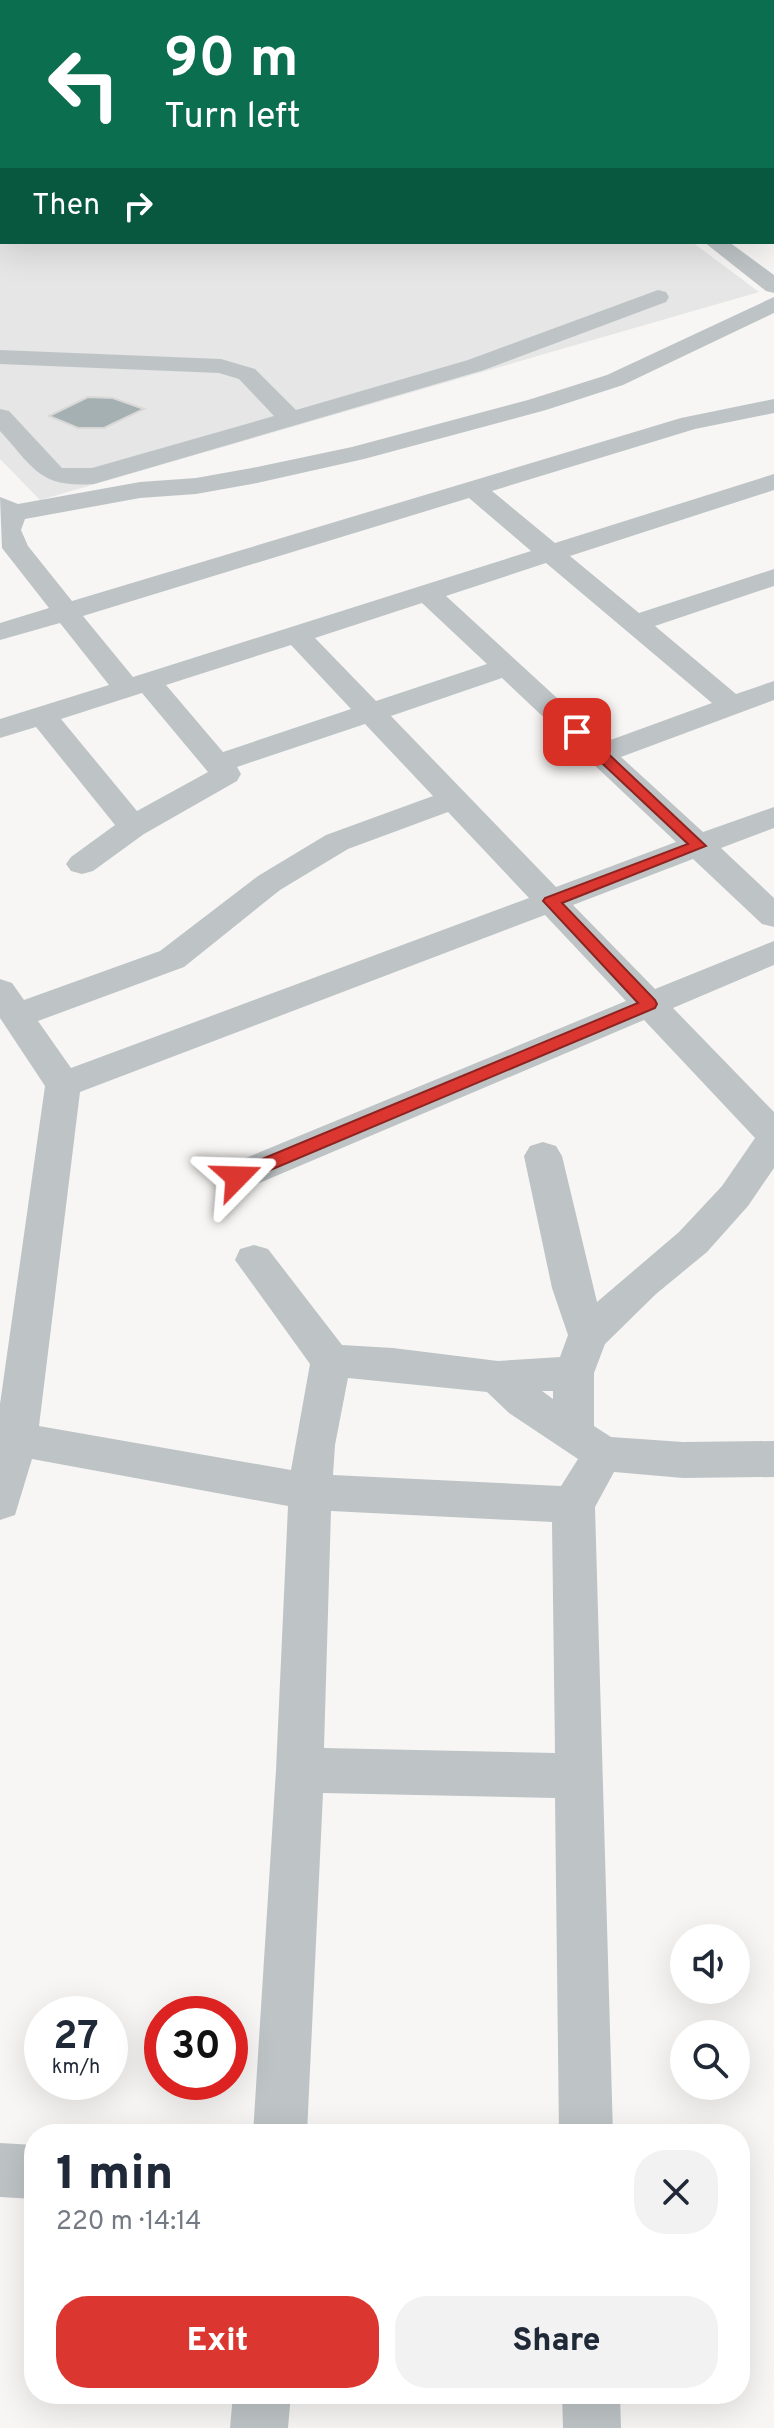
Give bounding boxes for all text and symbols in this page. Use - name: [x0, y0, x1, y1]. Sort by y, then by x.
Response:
- text: 90 m: [164, 26, 299, 96]
- icon: left: [32, 32, 136, 136]
- text: Turn left: [164, 95, 301, 141]
- icon: right: [116, 184, 160, 228]
- text: Then: [32, 188, 100, 225]
- pin: [543, 698, 611, 766]
- icon: arrive: [555, 710, 599, 754]
- position arrow: [195, 1135, 279, 1219]
- map controls: [670, 1924, 750, 2100]
- button: sound: [670, 1924, 750, 2004]
- speed limit sign: 30: [144, 1996, 248, 2100]
- text: 27: [53, 2013, 99, 2063]
- button: search: [670, 2020, 750, 2100]
- text: km/h: [52, 2055, 100, 2081]
- text: 1 min: [56, 2146, 173, 2206]
- button: close: [634, 2150, 718, 2234]
- text: 220 m · 14:14: [56, 2206, 201, 2239]
- button: Exit: [56, 2296, 379, 2388]
- button: Share: [395, 2296, 718, 2388]

